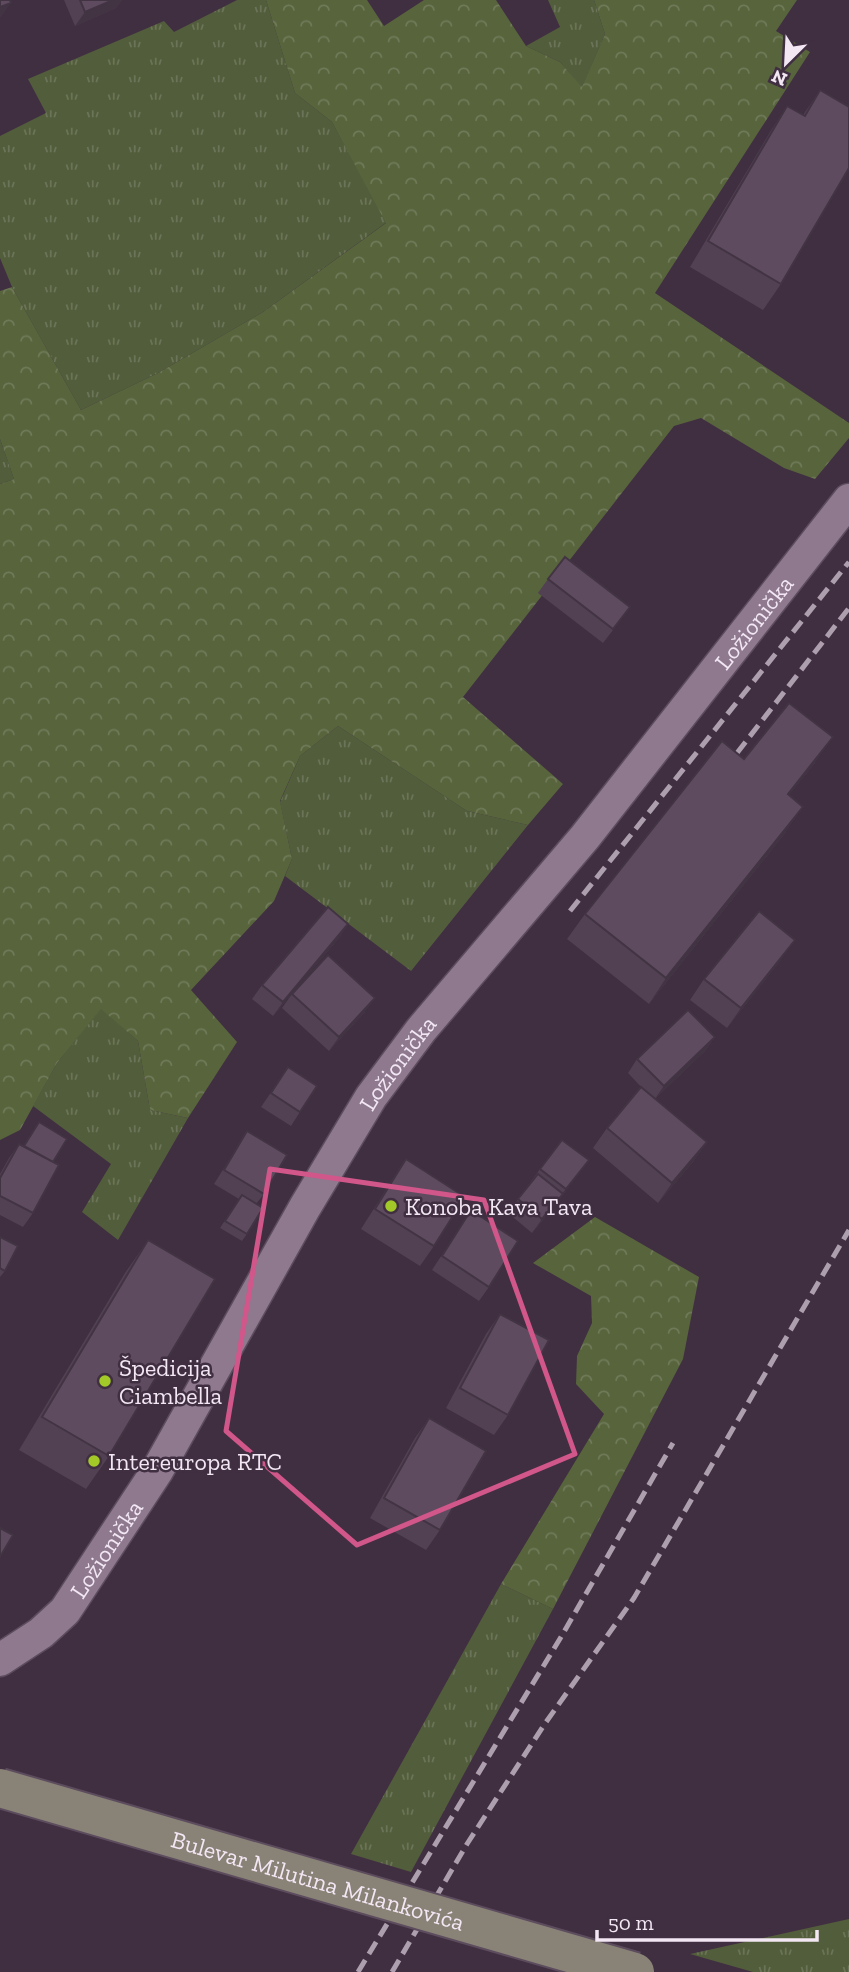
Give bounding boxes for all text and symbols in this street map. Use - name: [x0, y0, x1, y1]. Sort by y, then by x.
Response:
- north arrow: [751, 28, 821, 98]
- text: N: [768, 65, 791, 92]
- street label: Ložionička: [708, 569, 799, 675]
- street label: Ložionička: [352, 1009, 442, 1115]
- place label: Konoba Kava Tava: [405, 1192, 593, 1221]
- marker: Konoba Kava Tava: [383, 1198, 399, 1214]
- place label: Špedicija Ciambella: [119, 1353, 222, 1410]
- marker: Špedicija Ciambella: [97, 1373, 113, 1389]
- place label: Intereuropa RTC: [108, 1447, 282, 1476]
- marker: Intereuropa RTC: [86, 1453, 102, 1469]
- street label: Ložionička: [63, 1494, 149, 1603]
- street label: Bulevar Milutina Milankovića: [168, 1824, 468, 1936]
- scale bar: [597, 1898, 818, 1942]
- text: 50 m: [608, 1910, 654, 1935]

